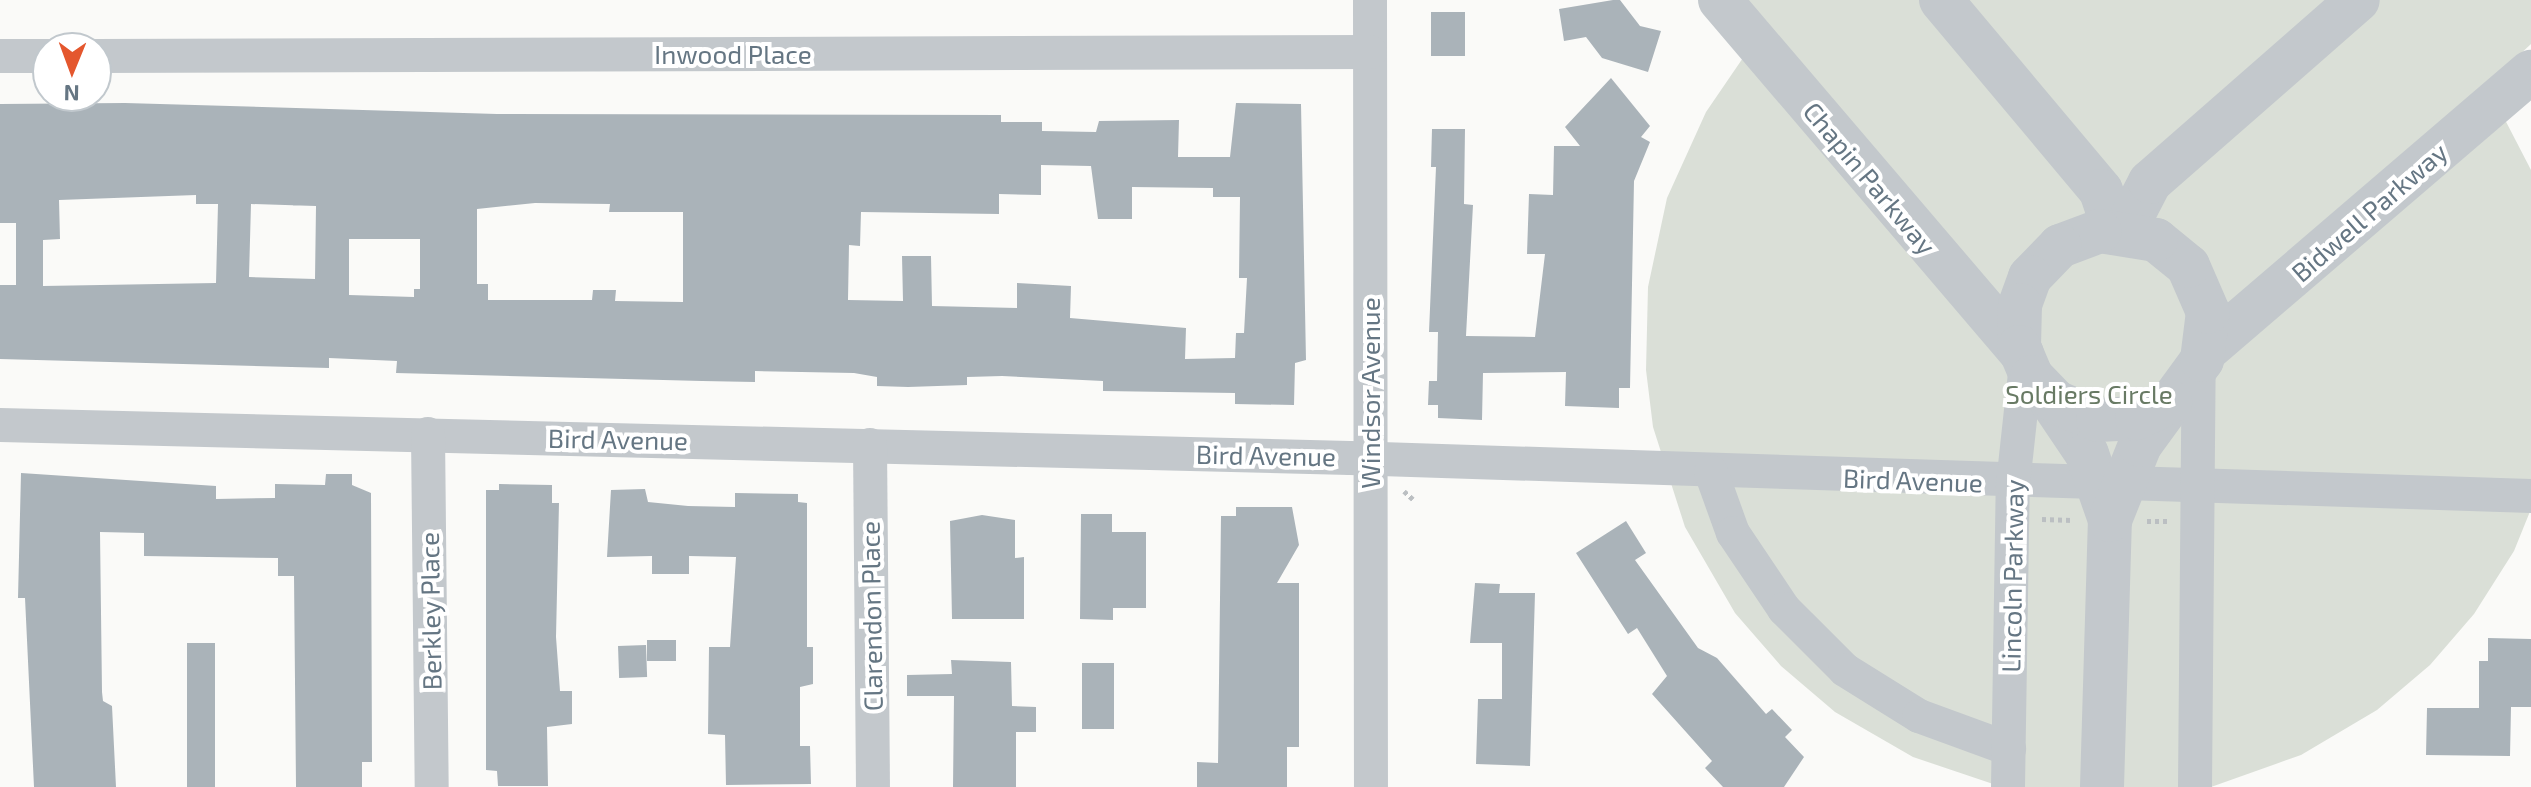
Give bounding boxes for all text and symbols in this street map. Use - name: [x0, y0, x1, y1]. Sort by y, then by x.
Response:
- north arrow: [32, 32, 112, 112]
- street label: Inwood Place: [654, 38, 812, 70]
- text: N: [63, 81, 80, 107]
- street label: Chapin Parkway: [1797, 96, 1943, 260]
- street label: Bidwell Parkway: [2285, 136, 2453, 288]
- street label: Windsor Avenue: [1354, 297, 1386, 489]
- park label: Soldiers Circle: [2005, 378, 2173, 410]
- street label: Bird Avenue: [547, 422, 689, 456]
- street label: Bird Avenue: [1195, 438, 1337, 472]
- street label: Bird Avenue: [1842, 462, 1984, 498]
- street label: Lincoln Parkway: [1995, 479, 2029, 673]
- street label: Clarendon Place: [854, 521, 888, 711]
- street label: Berkley Place: [413, 531, 447, 691]

